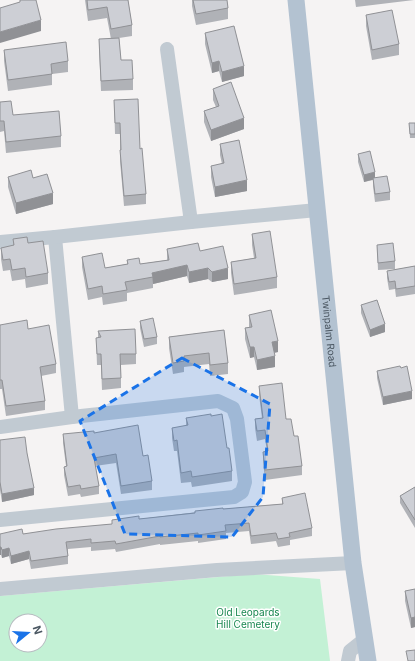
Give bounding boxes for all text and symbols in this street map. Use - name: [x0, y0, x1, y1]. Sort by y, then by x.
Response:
- street label: Twinpalm Road: [320, 295, 339, 368]
- park label: Old Leopards Hill Cemetery: [216, 606, 280, 630]
- north arrow: [8, 613, 48, 653]
- text: N: [30, 624, 45, 636]

